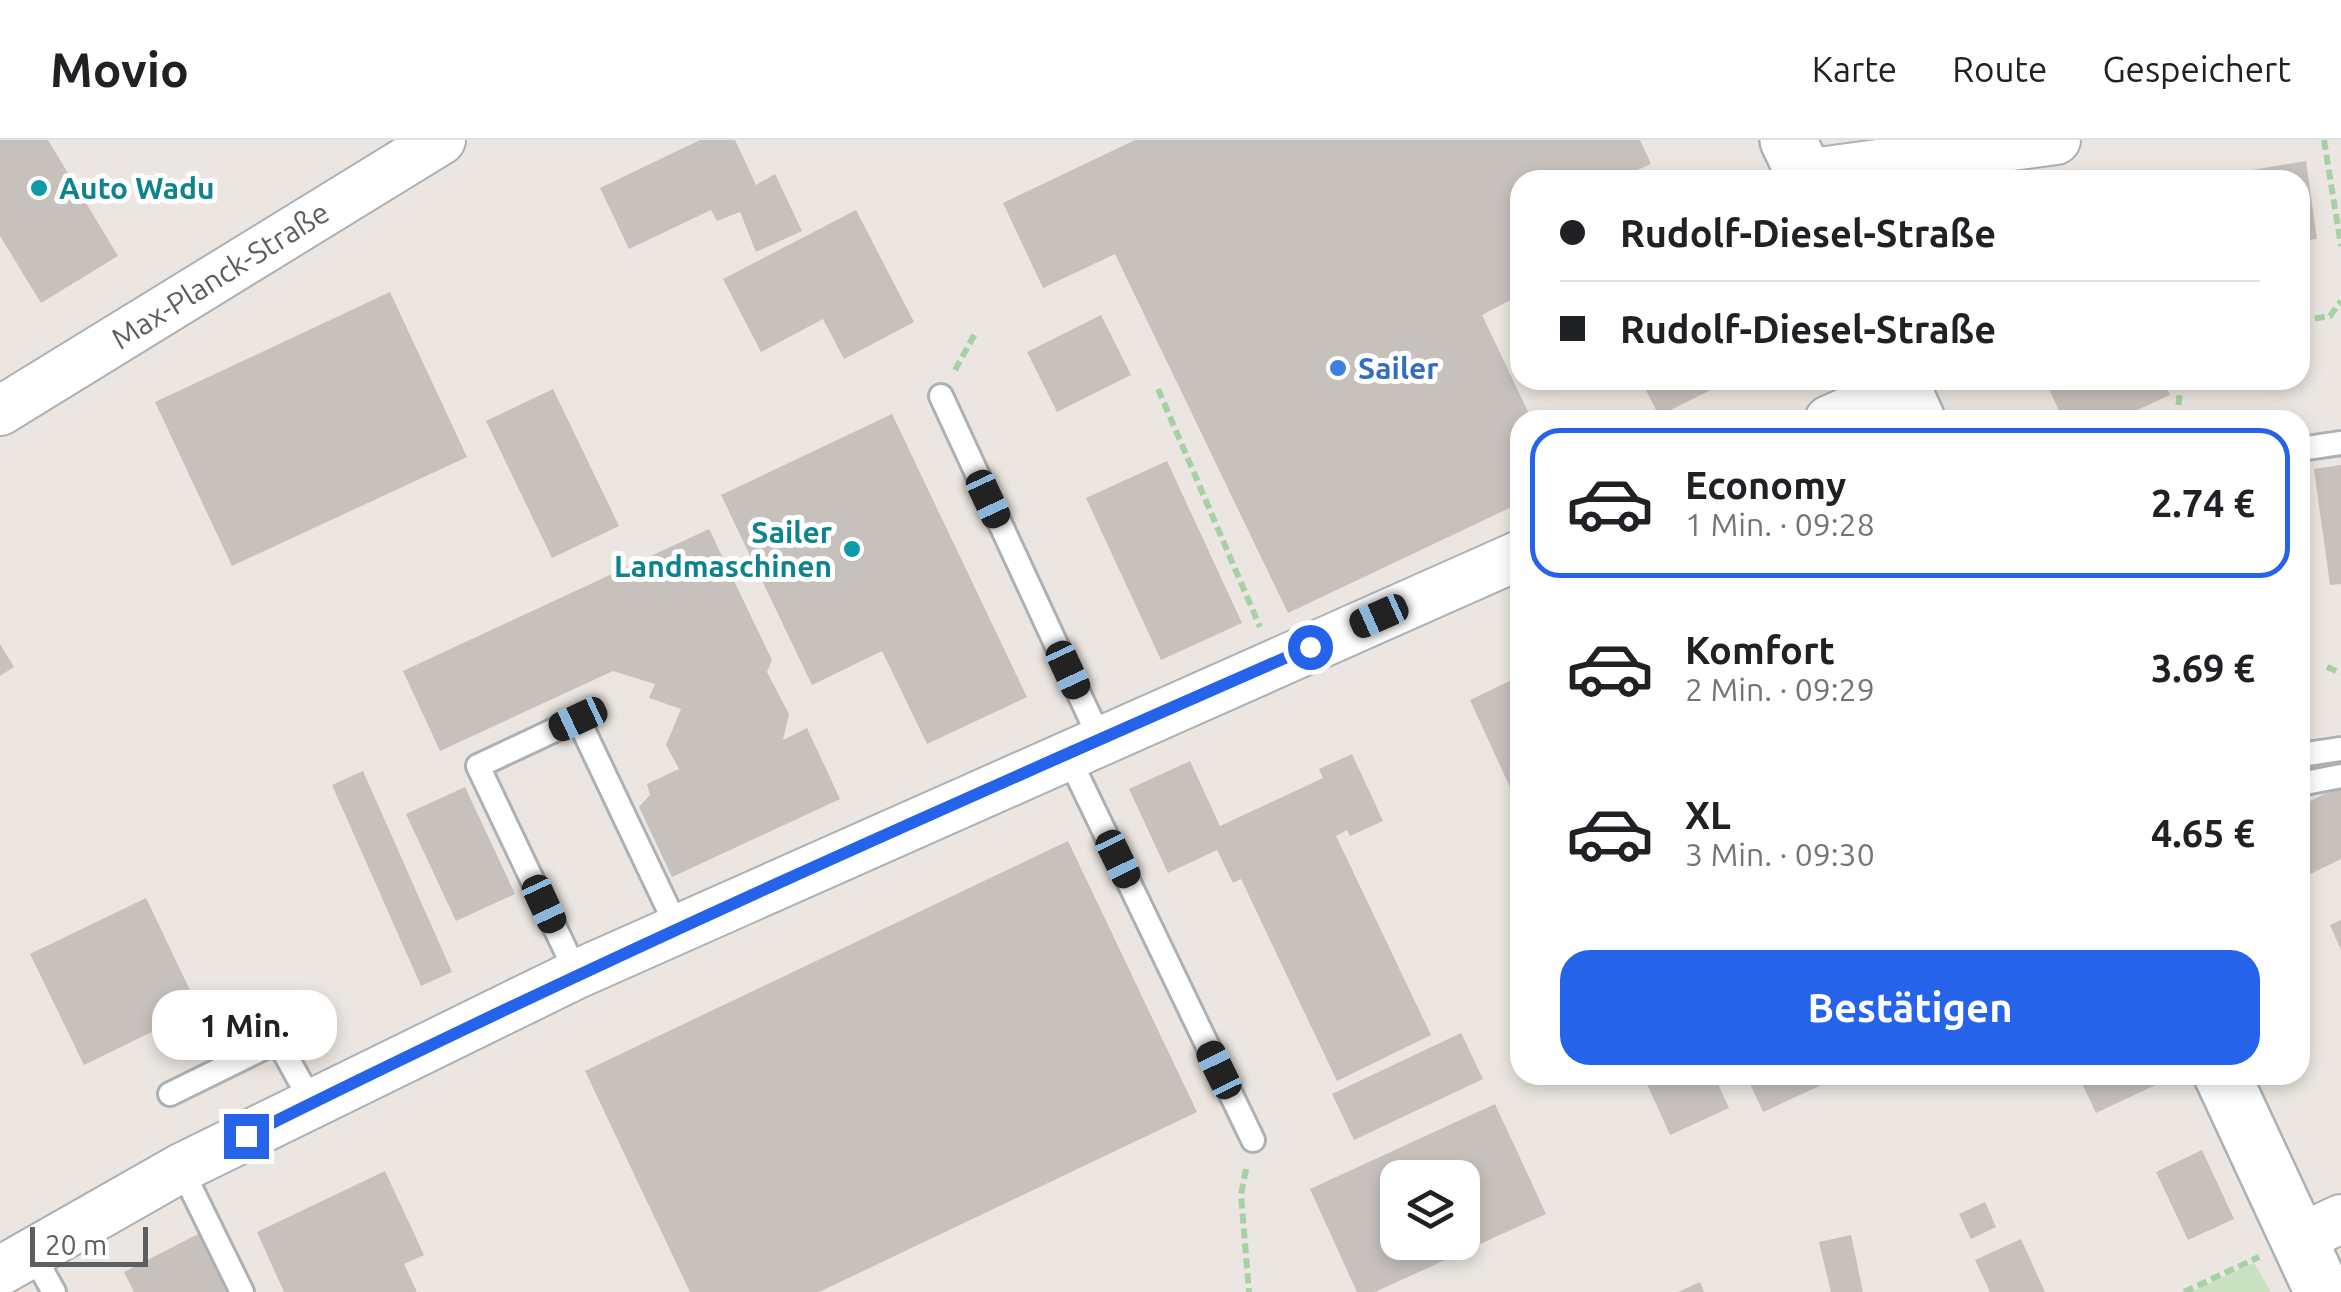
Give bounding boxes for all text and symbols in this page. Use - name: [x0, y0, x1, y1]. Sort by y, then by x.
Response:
- text: Movio: [50, 42, 189, 96]
- text: Karte: [1812, 49, 1897, 89]
- text: Route: [1952, 49, 2047, 89]
- text: Gespeichert: [2102, 49, 2291, 89]
- place label: Auto Wadu: [59, 171, 215, 205]
- marker: Auto Wadu: [28, 177, 50, 199]
- street label: Max-Planck-Straße: [105, 194, 335, 356]
- text: Rudolf-Diesel-Straße: [1620, 212, 1996, 254]
- text: Rudolf-Diesel-Straße: [1620, 308, 1996, 350]
- place label: Sailer: [1358, 351, 1439, 385]
- marker: Sailer: [1327, 357, 1349, 379]
- icon: car: [1565, 458, 1655, 548]
- text: Economy: [1685, 464, 1846, 506]
- car: [962, 465, 1014, 533]
- text: 2.74 €: [2151, 482, 2255, 524]
- text: 1 Min. · 09:28: [1685, 506, 1875, 542]
- place label: Sailer Landmaschinen: [614, 515, 833, 583]
- marker: Sailer Landmaschinen: [841, 538, 863, 560]
- car: [1345, 590, 1413, 642]
- icon: car: [1565, 623, 1655, 713]
- route start: [1288, 625, 1333, 670]
- text: Komfort: [1685, 629, 1835, 671]
- car: [1042, 636, 1094, 704]
- text: 3.69 €: [2151, 647, 2255, 689]
- text: 2 Min. · 09:29: [1685, 671, 1875, 707]
- car: [544, 693, 612, 745]
- icon: car: [1565, 788, 1655, 878]
- text: XL: [1685, 794, 1731, 836]
- text: 4.65 €: [2151, 812, 2255, 854]
- car: [1091, 825, 1145, 893]
- text: 3 Min. · 09:30: [1685, 836, 1875, 872]
- car: [518, 870, 570, 938]
- button: Bestätigen: [1560, 950, 2260, 1065]
- callout: 1 Min.: [154, 991, 338, 1061]
- text: 1 Min.: [200, 1007, 289, 1043]
- car: [1192, 1036, 1246, 1104]
- route end: [224, 1114, 269, 1159]
- map controls: [1380, 1160, 1480, 1260]
- button: layers: [1380, 1160, 1480, 1260]
- scale bar: [30, 1222, 148, 1266]
- text: 20 m: [45, 1229, 107, 1260]

